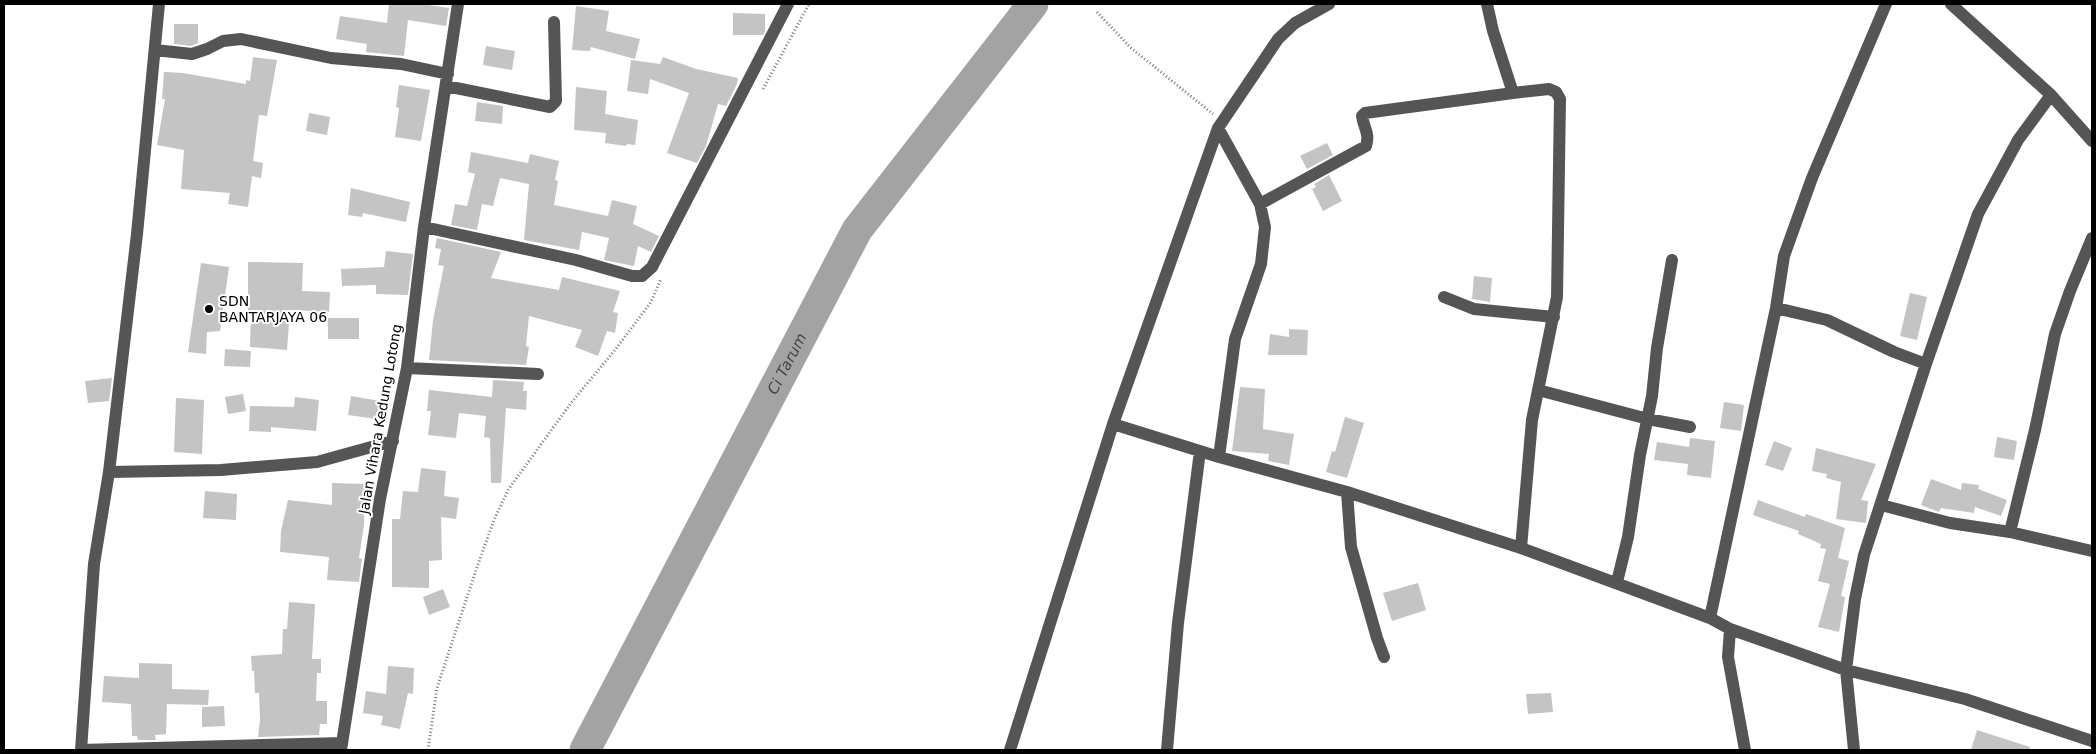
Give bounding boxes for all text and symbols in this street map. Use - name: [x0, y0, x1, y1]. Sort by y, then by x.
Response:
- place label: SDN BANTARJAYA 06: [219, 293, 327, 325]
- marker: SDN BANTARJAYA 06: [203, 303, 215, 315]
- street label: Jalan Vihara Kedung Lotong: [355, 323, 405, 516]
- water label: Ci Tarum: [764, 330, 810, 397]

